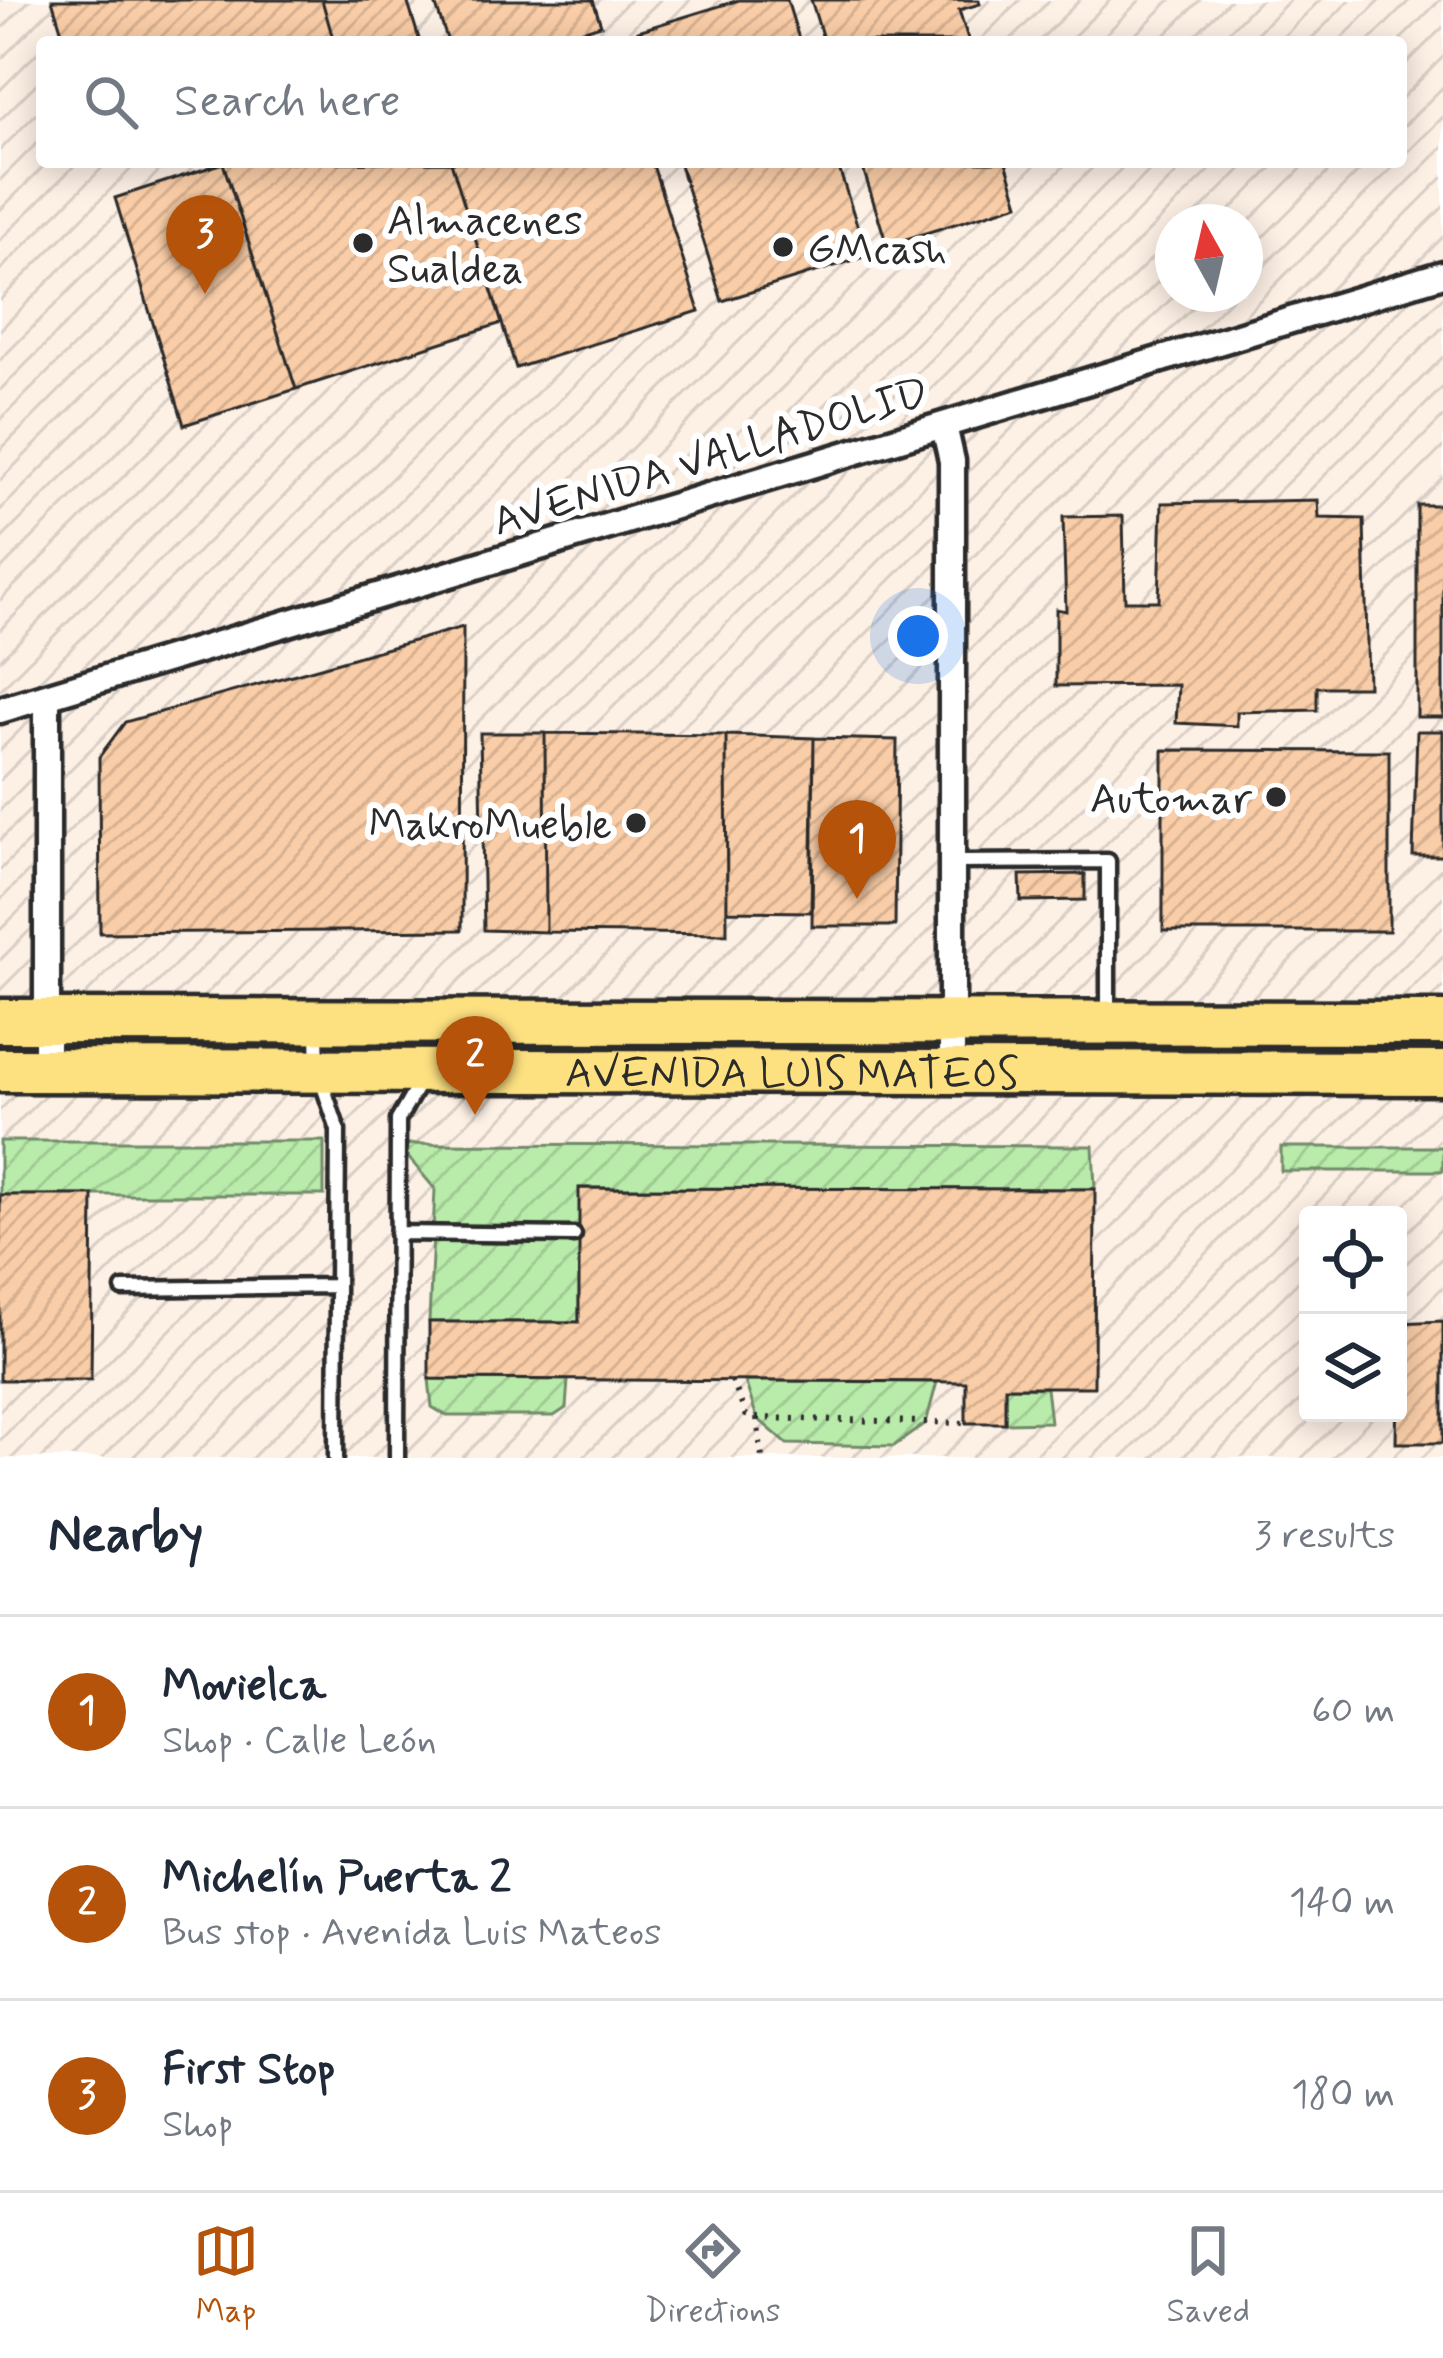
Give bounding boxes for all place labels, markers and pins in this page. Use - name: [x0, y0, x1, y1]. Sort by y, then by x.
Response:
- pin: 3: [166, 195, 244, 294]
- place label: Almacenes Sualdea: [387, 195, 582, 298]
- place label: GMcash: [807, 223, 947, 278]
- marker: Almacenes Sualdea: [350, 230, 376, 256]
- marker: GMcash: [770, 234, 796, 260]
- place label: Automar: [1090, 773, 1252, 828]
- marker: Automar: [1263, 784, 1289, 810]
- place label: MakroMueble: [369, 799, 612, 854]
- pin: 1: [818, 800, 896, 899]
- marker: MakroMueble: [623, 810, 649, 836]
- pin: 2: [436, 1016, 514, 1115]

